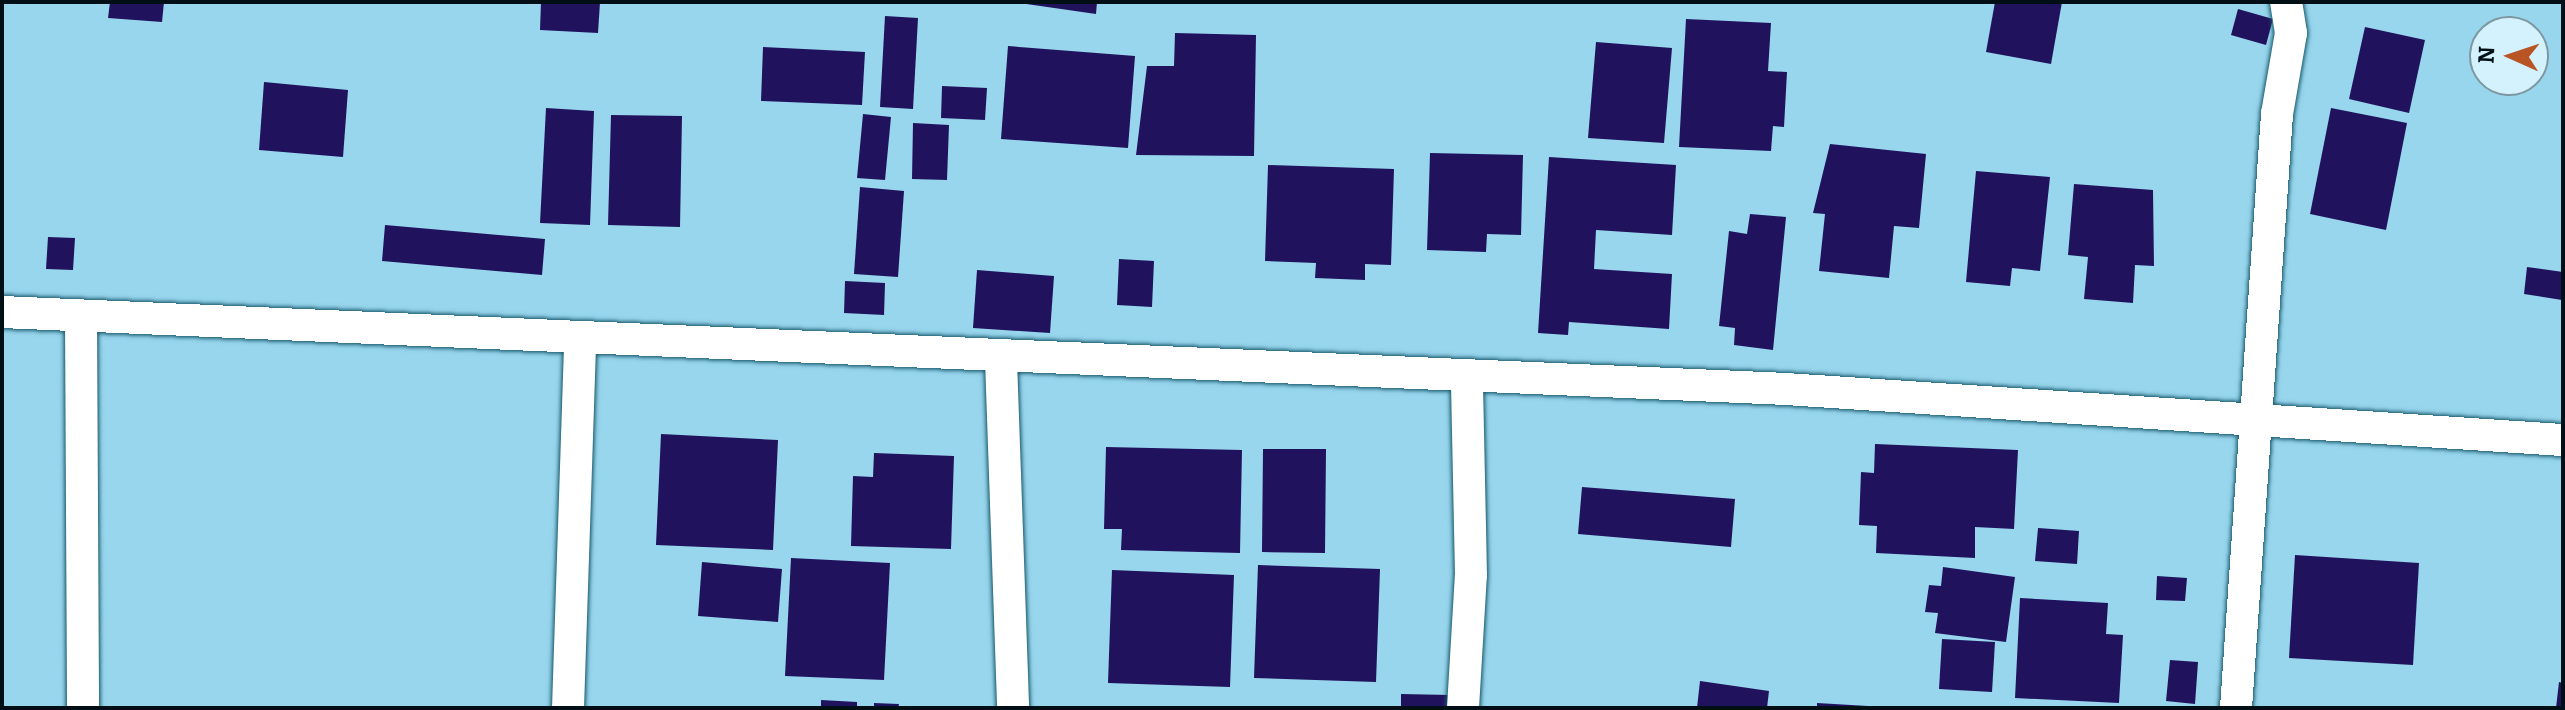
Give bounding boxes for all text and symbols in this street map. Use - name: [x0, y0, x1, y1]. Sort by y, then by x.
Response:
- north arrow: [2469, 16, 2549, 96]
- text: N: [2473, 46, 2500, 64]

